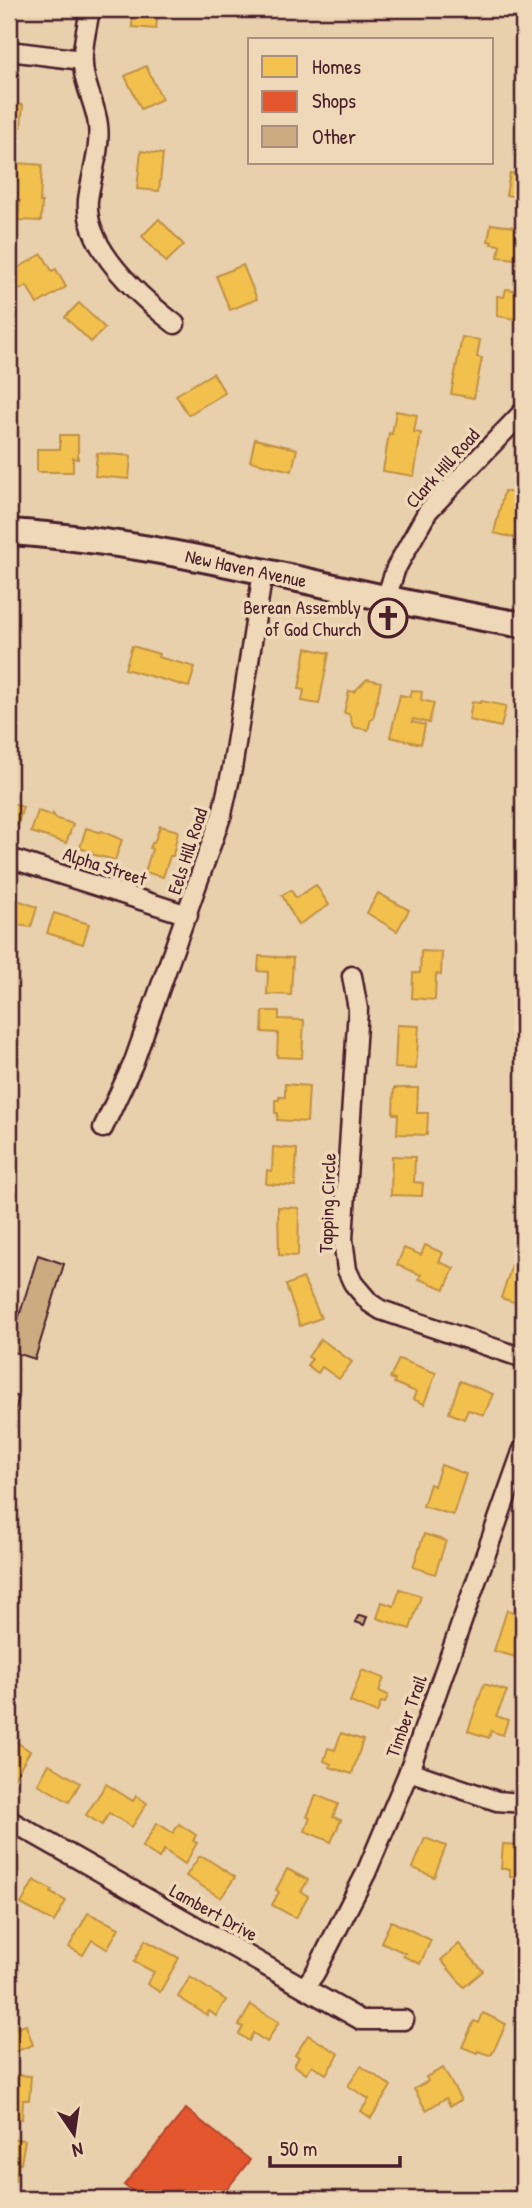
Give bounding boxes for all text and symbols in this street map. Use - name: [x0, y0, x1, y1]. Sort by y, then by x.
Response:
- legend: [248, 38, 494, 164]
- text: Homes: [312, 52, 361, 81]
- text: Shops: [312, 86, 356, 115]
- text: Other: [312, 122, 356, 151]
- street label: Clark Hill Road: [399, 422, 485, 514]
- street label: New Haven Avenue: [183, 542, 310, 594]
- place label: Berean Assembly of God Church: [243, 594, 361, 642]
- church icon: Berean Assembly of God Church: [367, 597, 409, 639]
- street label: Eels Hill Road: [161, 804, 213, 898]
- street label: Alpha Street: [60, 840, 151, 892]
- street label: Tapping Circle: [312, 1152, 342, 1254]
- street label: Timber Trail: [379, 1670, 433, 1761]
- street label: Lambert Drive: [165, 1877, 263, 1947]
- north arrow: [38, 2100, 108, 2170]
- scale bar: [270, 2124, 399, 2168]
- text: 50 m: [280, 2134, 317, 2163]
- text: N: [70, 2137, 86, 2164]

